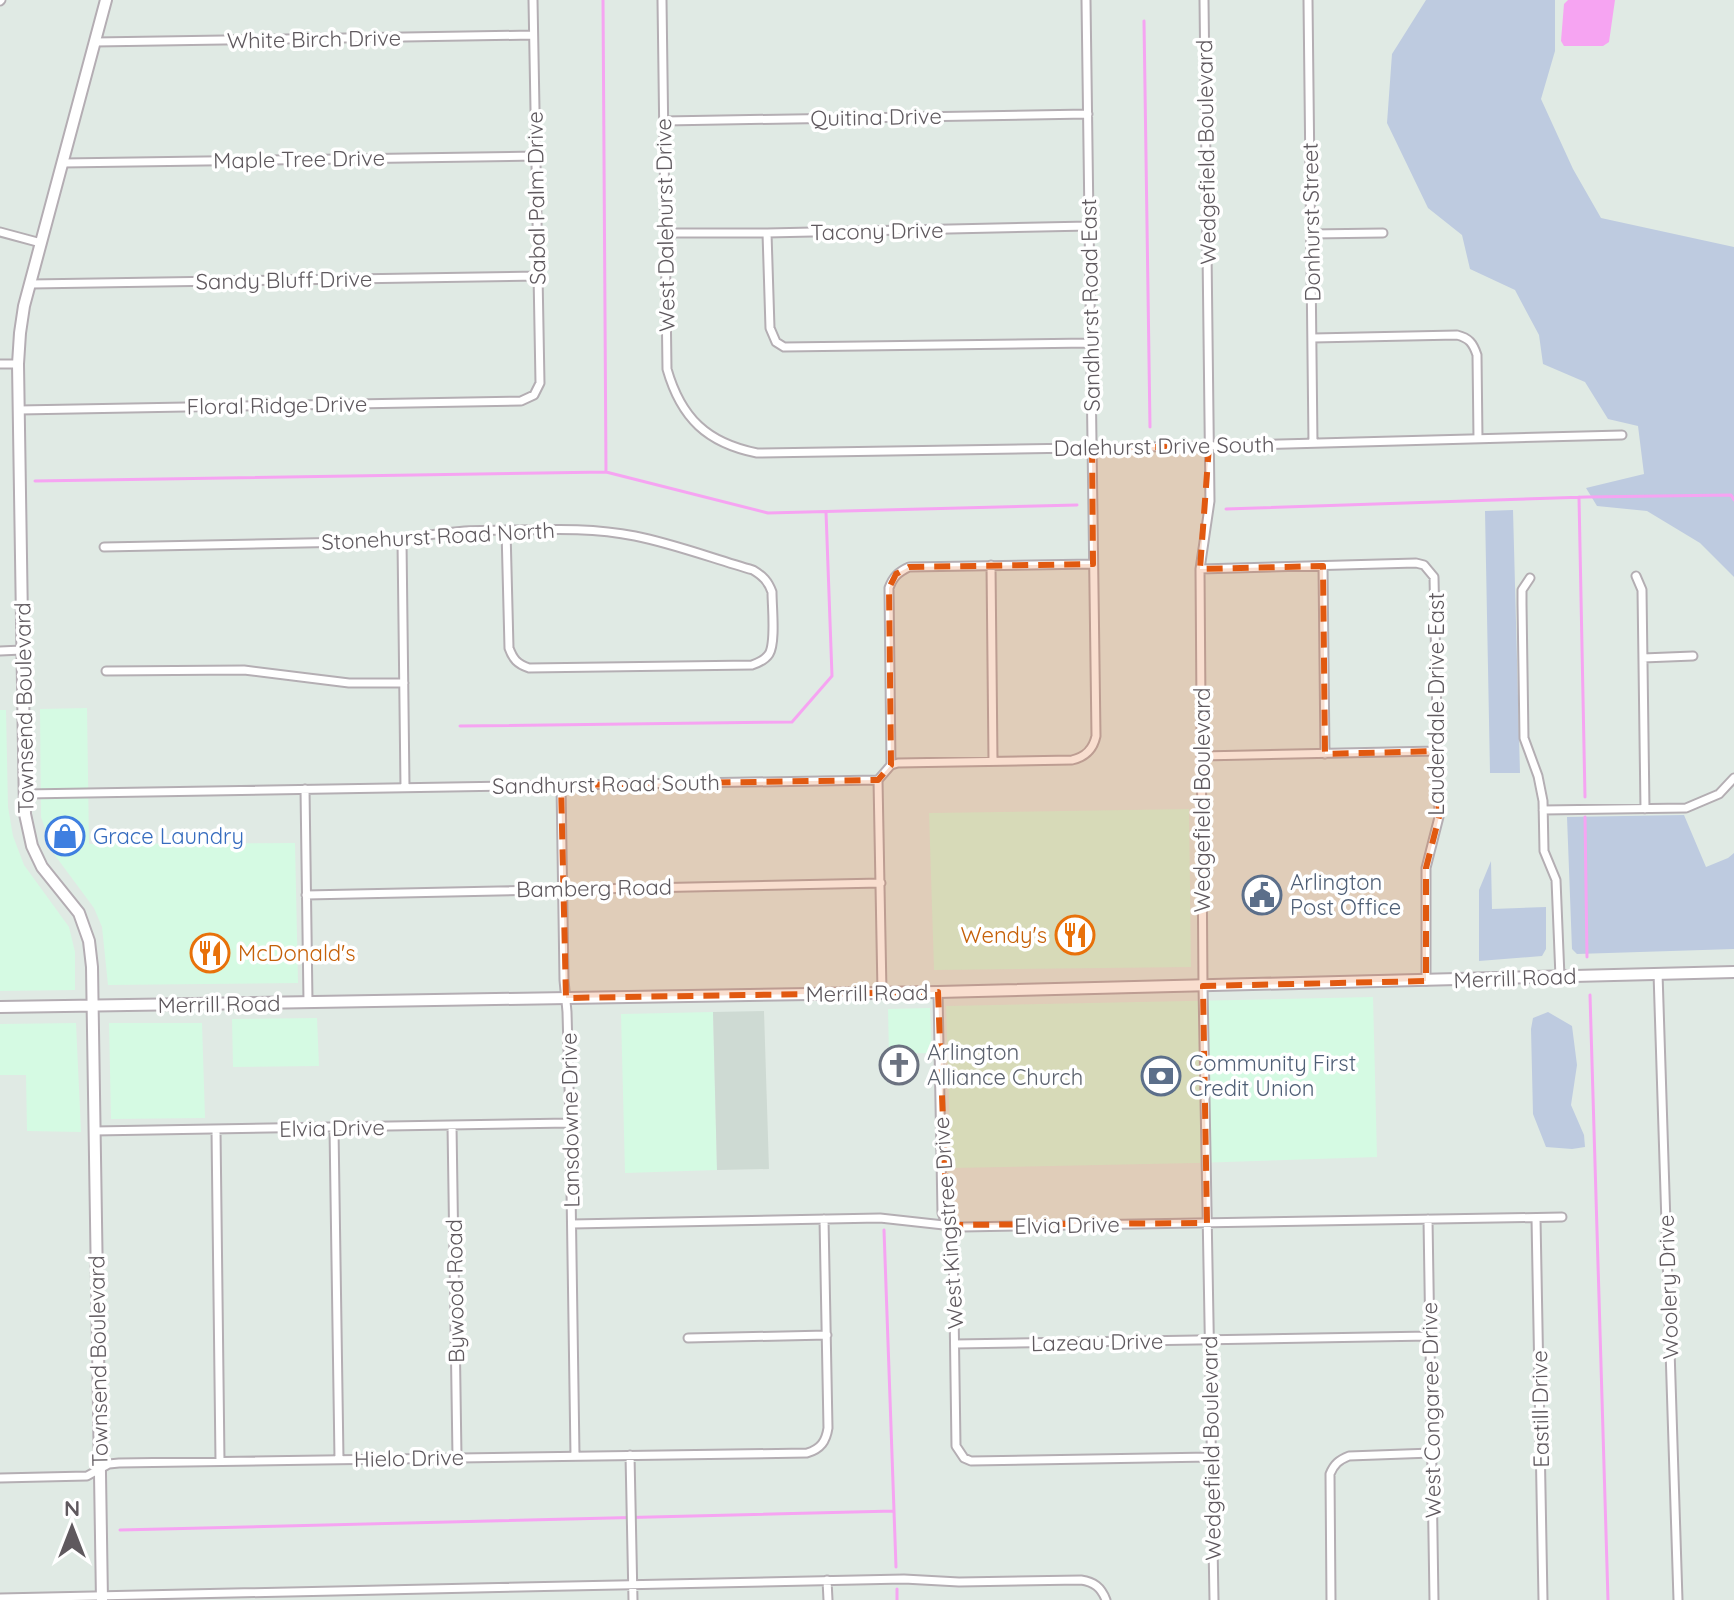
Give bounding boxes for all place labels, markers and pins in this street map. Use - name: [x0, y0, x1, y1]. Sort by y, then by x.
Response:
- shop icon: Grace Laundry: [44, 815, 86, 857]
- place label: Grace Laundry: [93, 822, 244, 850]
- place label: Arlington Post Office: [1290, 868, 1401, 921]
- public building icon: Arlington Post Office: [1241, 874, 1283, 916]
- restaurant icon: Wendy's: [1054, 914, 1096, 956]
- place label: Wendy's: [961, 921, 1047, 949]
- restaurant icon: McDonald's: [189, 932, 231, 974]
- place label: McDonald's: [238, 939, 356, 967]
- place label: Arlington Alliance Church: [927, 1038, 1083, 1091]
- church icon: Arlington Alliance Church: [878, 1044, 920, 1086]
- place label: Community First Credit Union: [1189, 1049, 1356, 1102]
- bank icon: Community First Credit Union: [1140, 1055, 1182, 1097]

